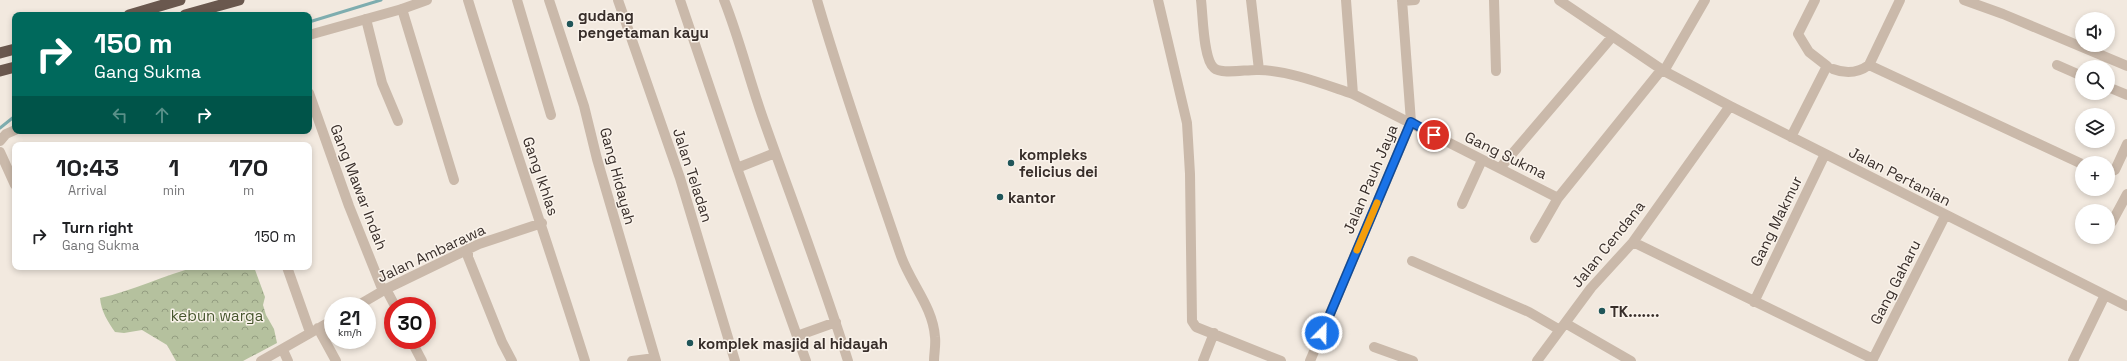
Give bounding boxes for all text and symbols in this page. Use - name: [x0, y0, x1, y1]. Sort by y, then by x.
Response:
- place label: gudang pengetaman kayu: [578, 6, 709, 42]
- map controls: [2075, 12, 2115, 244]
- button: sound: [2075, 12, 2115, 52]
- marker: gudang pengetaman kayu: [565, 19, 575, 29]
- text: 150 m: [94, 25, 173, 61]
- icon: right: [28, 28, 80, 80]
- text: Gang Sukma: [94, 60, 201, 83]
- button: search: [2075, 60, 2115, 100]
- icon: left: [109, 104, 131, 126]
- icon: ahead: [151, 104, 173, 126]
- icon: right: [193, 104, 215, 126]
- button: layers: [2075, 108, 2115, 148]
- pin: [1417, 118, 1451, 152]
- street label: Gang Mawar Indah: [326, 121, 392, 253]
- street label: Jalan Pauh Jaya: [1338, 121, 1402, 236]
- icon: arrive: [1423, 124, 1445, 146]
- street label: Gang Hidayah: [596, 125, 640, 227]
- street label: Jalan Teladan: [669, 126, 717, 224]
- street label: Gang Sukma: [1462, 127, 1551, 183]
- street label: Gang Ikhlas: [519, 134, 563, 218]
- street label: Jalan Pertanian: [1846, 142, 1954, 210]
- place label: kompleks felicius dei: [1019, 145, 1098, 181]
- text: 10:43: [56, 152, 119, 183]
- text: 1: [168, 152, 179, 183]
- text: 170: [229, 152, 268, 183]
- button: +: [2075, 156, 2115, 196]
- marker: kompleks felicius dei: [1006, 158, 1016, 168]
- street label: Gang Makmur: [1746, 172, 1806, 269]
- text: Arrival: [68, 182, 107, 199]
- text: min: [163, 182, 185, 199]
- text: m: [243, 182, 254, 199]
- place label: kantor: [1008, 188, 1056, 207]
- marker: kantor: [995, 192, 1005, 202]
- street label: Jalan Cendana: [1567, 196, 1649, 291]
- button: −: [2075, 204, 2115, 244]
- text: Turn right: [62, 218, 133, 237]
- street label: Jalan Ambarawa: [374, 219, 489, 286]
- icon: right: [28, 225, 50, 247]
- text: 150 m: [254, 227, 296, 246]
- text: Gang Sukma: [62, 237, 139, 254]
- street label: Gang Gaharu: [1866, 237, 1924, 327]
- speed limit sign: 30: [384, 297, 436, 349]
- place label: TK.......: [1610, 302, 1660, 321]
- text: 21: [340, 305, 360, 331]
- park label: kebun warga: [171, 306, 264, 325]
- marker: TK.......: [1597, 306, 1607, 316]
- position arrow: [1301, 312, 1343, 354]
- text: km/h: [338, 326, 362, 339]
- place label: komplek masjid al hidayah: [698, 334, 888, 353]
- marker: komplek masjid al hidayah: [685, 338, 695, 348]

